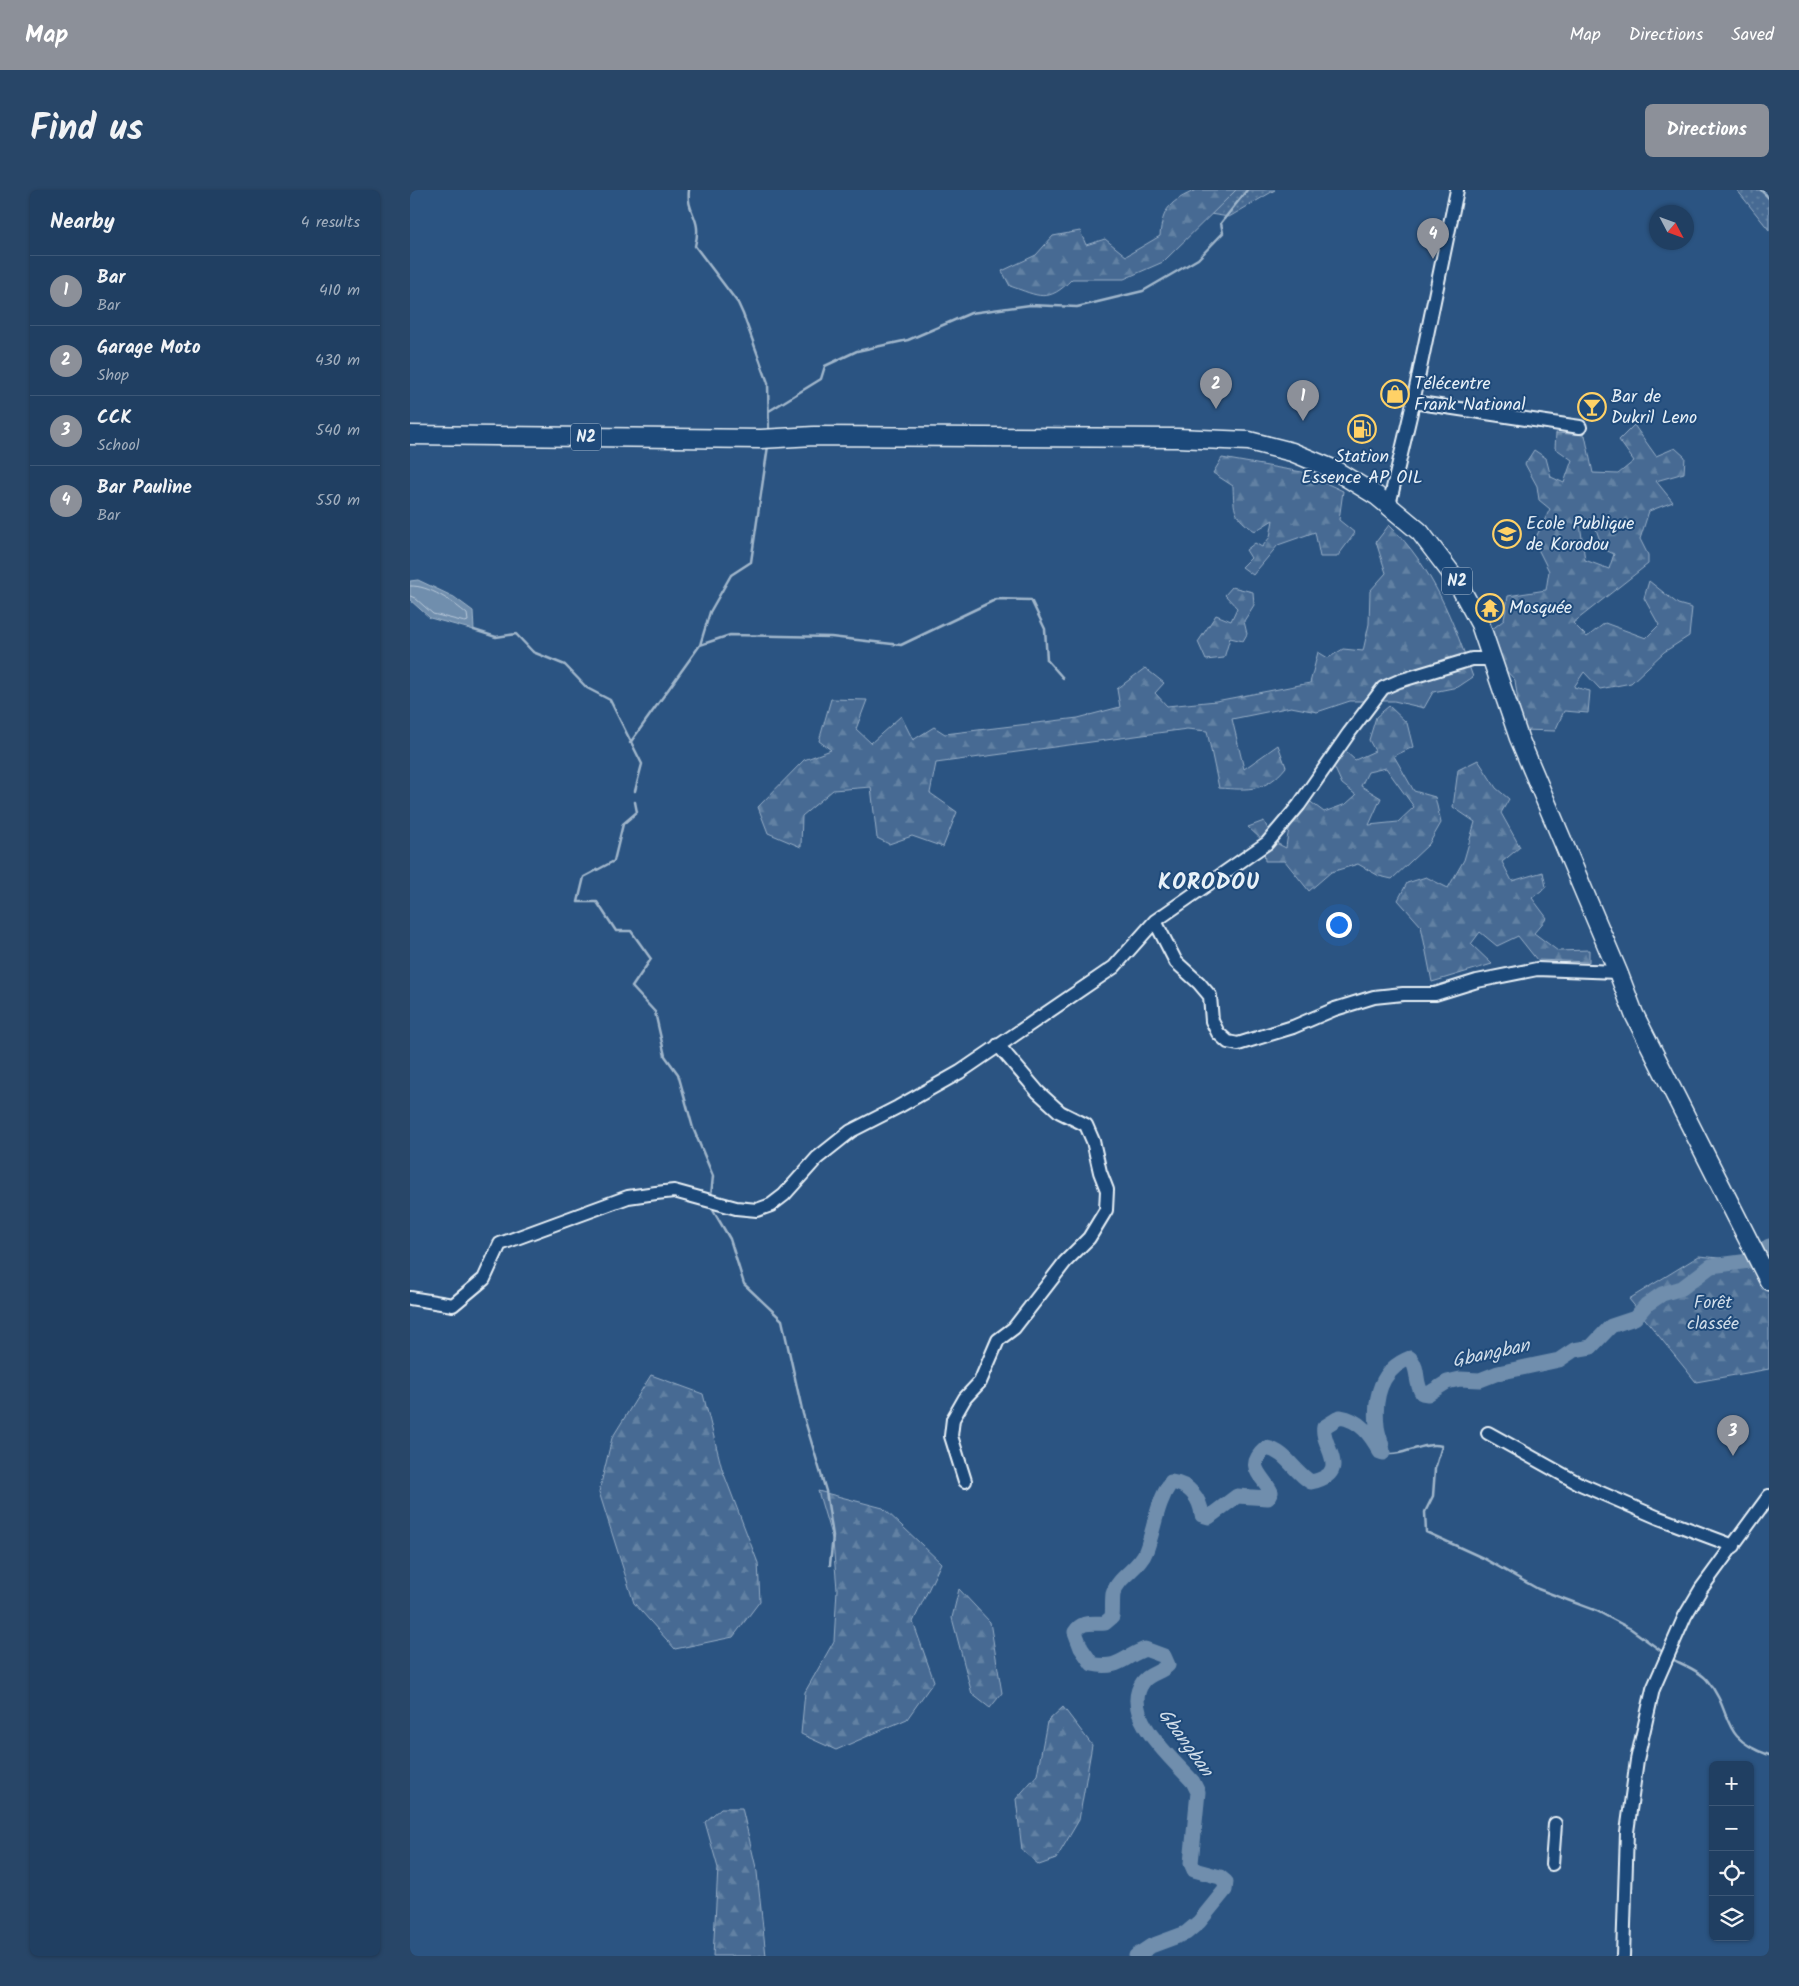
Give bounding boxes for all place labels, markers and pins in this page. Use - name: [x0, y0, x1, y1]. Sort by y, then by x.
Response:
- pin: 4: [1417, 218, 1449, 259]
- pin: 2: [1200, 368, 1232, 409]
- place label: Télécentre Frank National: [1414, 370, 1526, 420]
- shop icon: Télécentre Frank National: [1380, 379, 1410, 409]
- pin: 1: [1287, 380, 1319, 421]
- place label: Bar de Dukril Leno: [1611, 383, 1697, 433]
- bar icon: Bar de Dukril Leno: [1577, 392, 1607, 422]
- fuel station icon: Station Essence AP OIL: [1347, 414, 1377, 444]
- place label: Station Essence AP OIL: [1301, 443, 1423, 493]
- place label: Ecole Publique de Korodou: [1526, 510, 1634, 560]
- school or university icon: Ecole Publique de Korodou: [1492, 519, 1522, 549]
- temple icon: Mosquée: [1475, 593, 1505, 623]
- place label: Mosquée: [1509, 594, 1572, 623]
- pin: 3: [1717, 1415, 1749, 1456]

